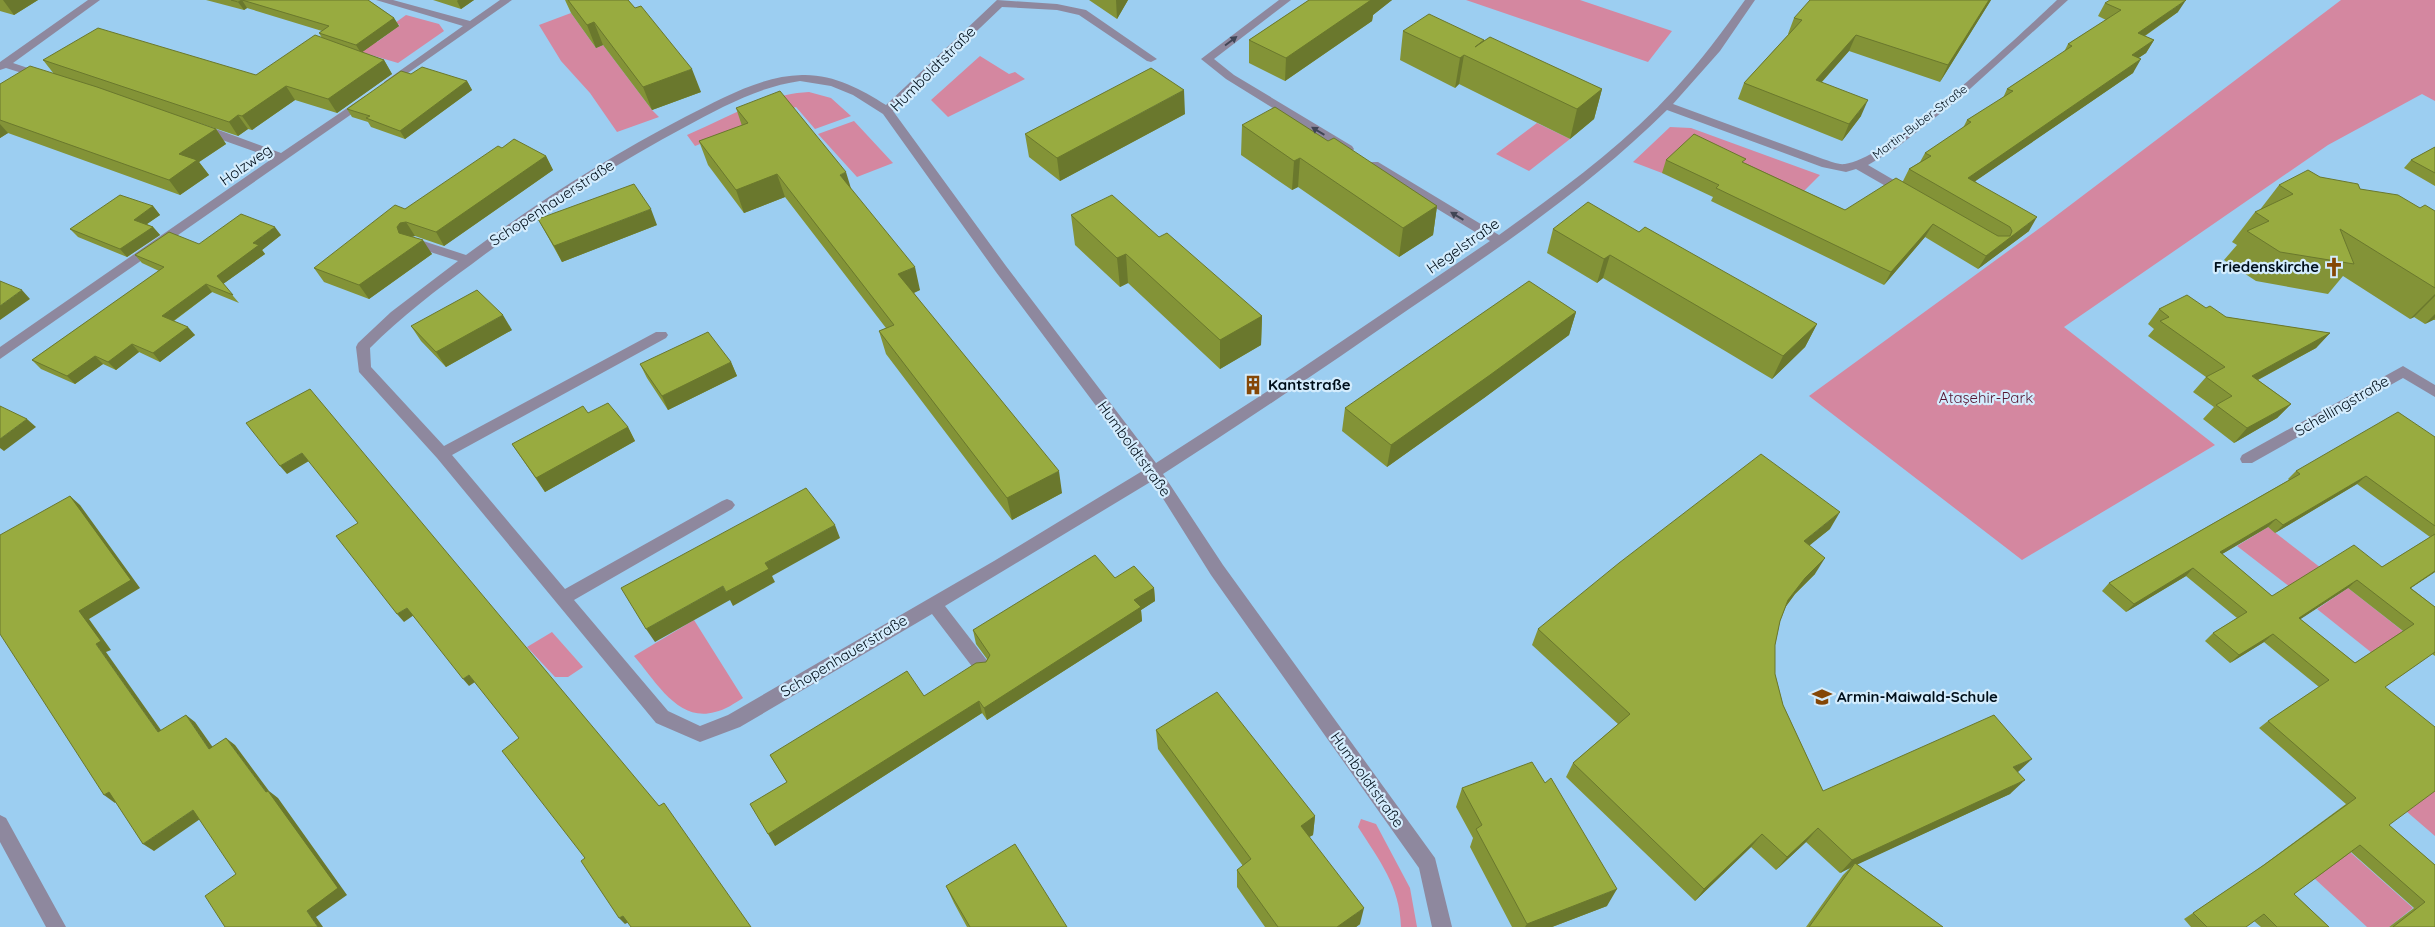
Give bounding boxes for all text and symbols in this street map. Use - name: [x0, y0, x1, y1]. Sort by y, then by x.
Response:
- street label: Humboldtstraße: [886, 22, 979, 115]
- one-way arrow: [1224, 36, 1238, 46]
- street label: Martin-Buber-Straße: [1869, 81, 1970, 162]
- one-way arrow: [1312, 127, 1325, 136]
- street label: Holzweg: [216, 140, 276, 189]
- street label: Schopenhauerstraße: [486, 155, 618, 250]
- one-way arrow: [1450, 211, 1463, 220]
- street label: Hegelstraße: [1423, 214, 1503, 278]
- church icon: Friedenskirche: [2323, 256, 2345, 278]
- place label: Friedenskirche: [2214, 257, 2319, 276]
- street label: Schellingstraße: [2291, 371, 2392, 440]
- building icon: Kantstraße: [1242, 374, 1264, 396]
- place label: Kantstraße: [1268, 375, 1351, 394]
- park label: Ataşehir-Park: [1939, 388, 2033, 407]
- street label: Humboldtstraße: [1093, 397, 1175, 500]
- street label: Schopenhauerstraße: [777, 610, 911, 701]
- school or university icon: Armin-Maiwald-Schule: [1811, 686, 1833, 708]
- place label: Armin-Maiwald-Schule: [1837, 687, 1998, 706]
- street label: Humboldtstraße: [1326, 728, 1408, 831]

